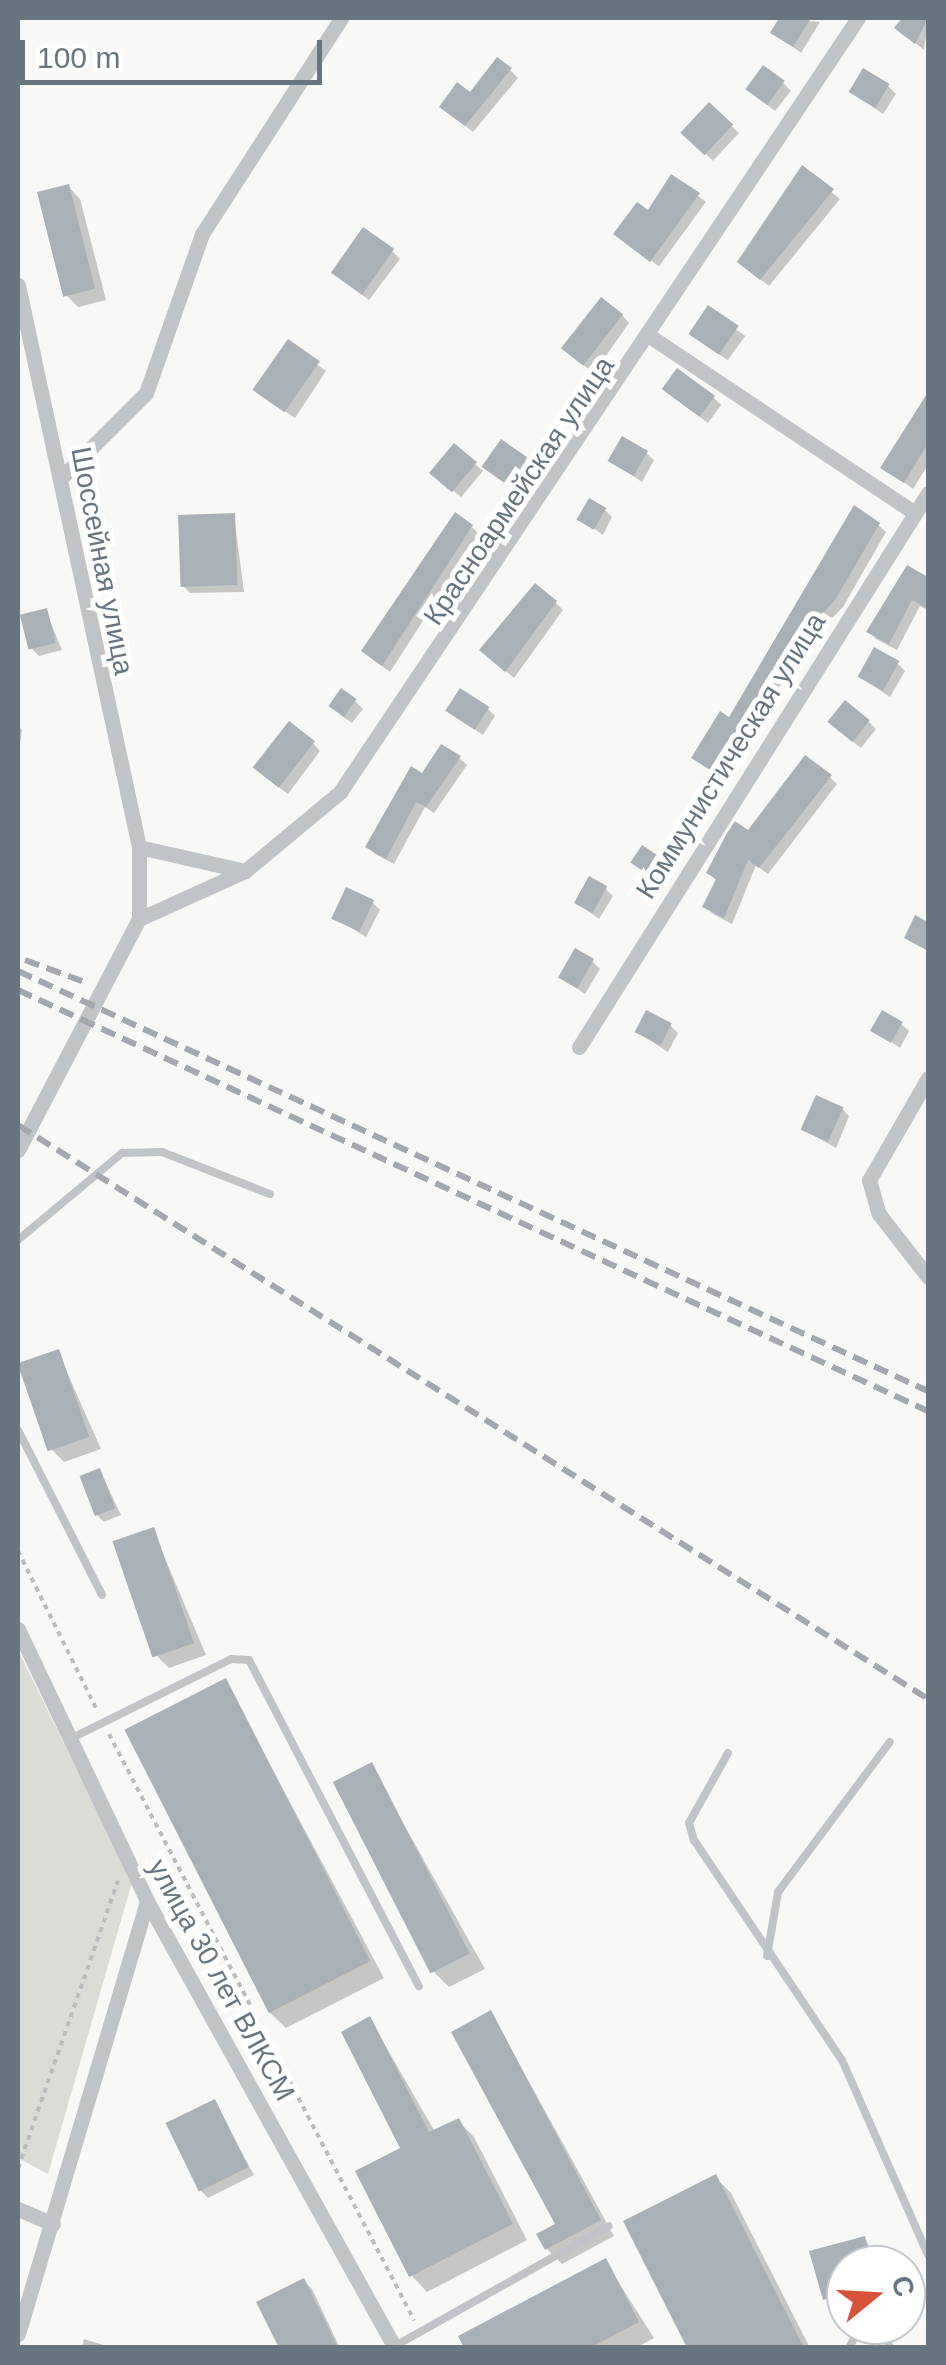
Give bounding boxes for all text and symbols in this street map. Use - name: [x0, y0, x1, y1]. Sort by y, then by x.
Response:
- scale bar: [25, 20, 328, 82]
- text: 100 m: [37, 41, 120, 74]
- street label: Красноармейская улица: [417, 350, 621, 632]
- street label: Шоссейная улица: [63, 444, 141, 678]
- street label: Коммунистическая улица: [629, 607, 833, 905]
- street label: улица 30 лет ВЛКСМ: [141, 1853, 301, 2107]
- north arrow: [826, 2245, 926, 2345]
- text: С: [885, 2272, 921, 2301]

